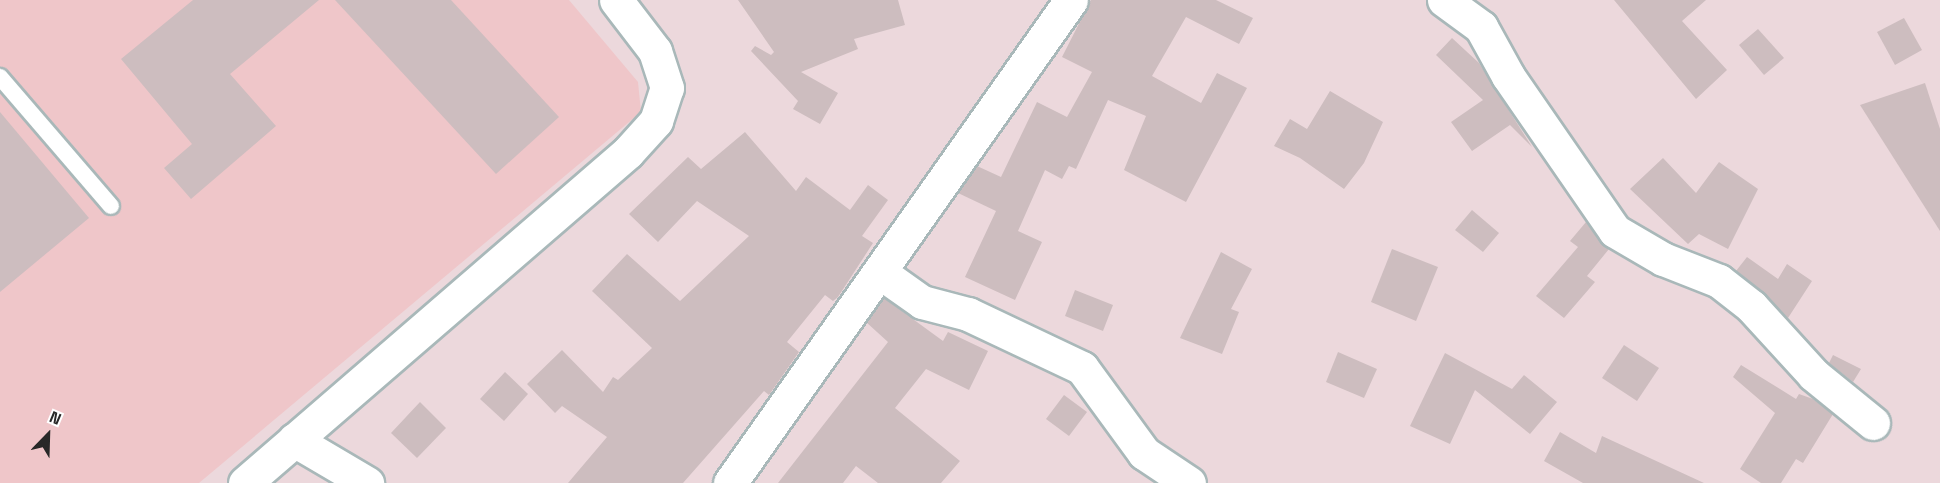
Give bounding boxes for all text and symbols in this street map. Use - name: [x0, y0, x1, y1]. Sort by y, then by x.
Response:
- north arrow: [18, 405, 78, 465]
- text: N: [46, 406, 64, 430]

